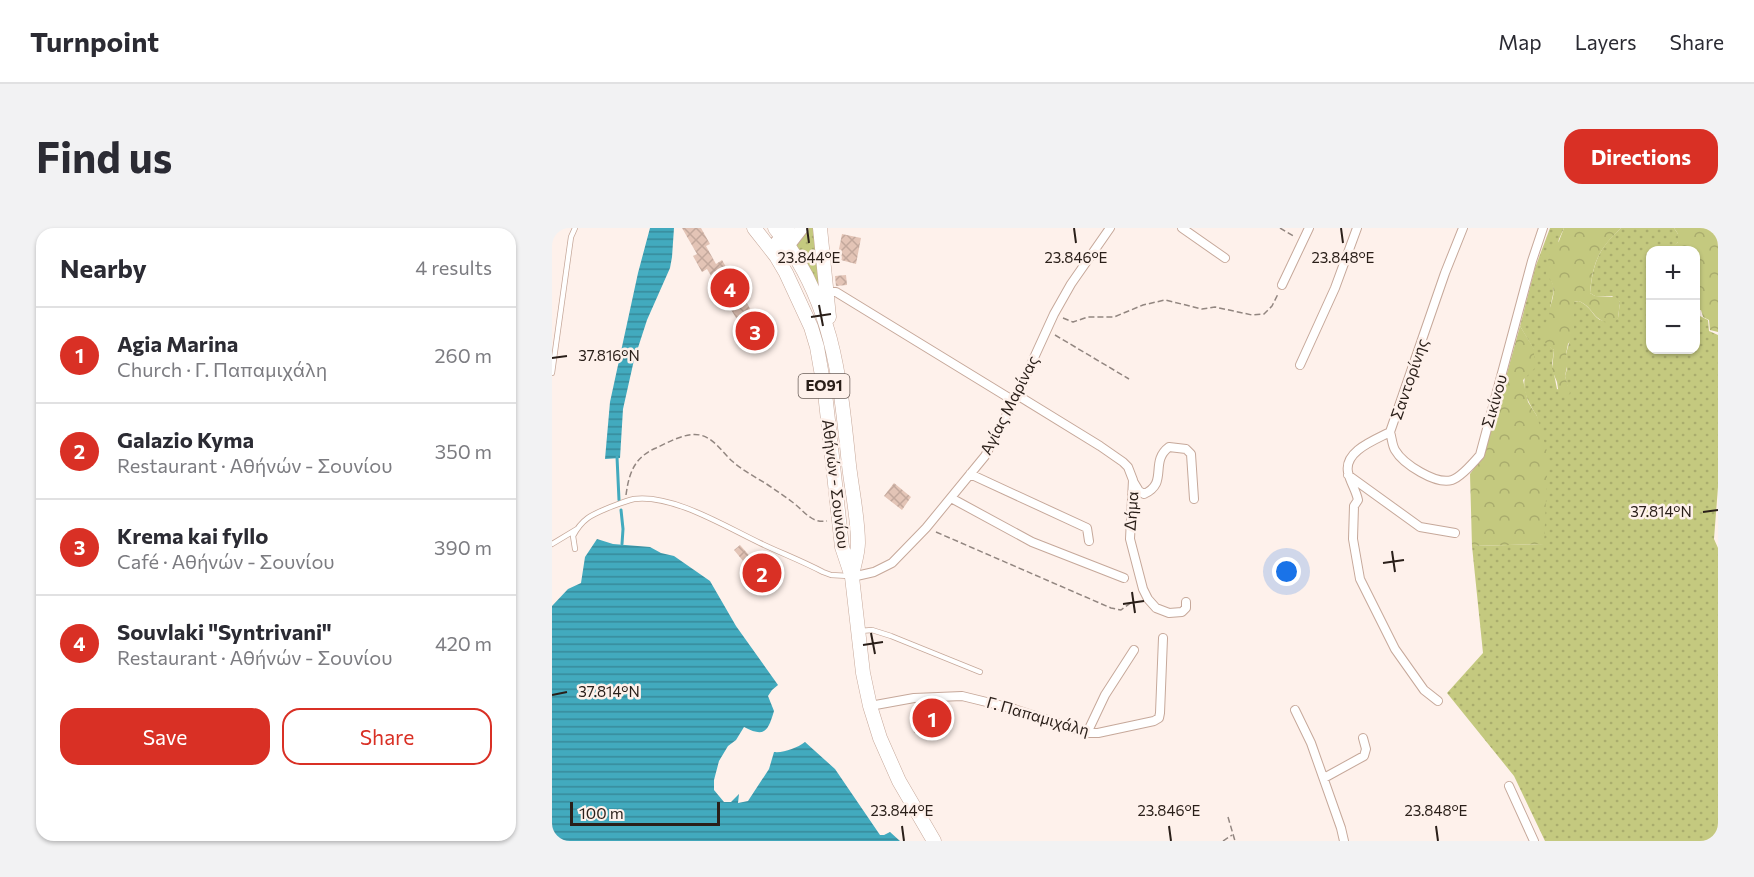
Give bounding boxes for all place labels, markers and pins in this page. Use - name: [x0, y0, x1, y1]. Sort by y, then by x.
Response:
- pin: 4: [710, 266, 750, 310]
- pin: 3: [736, 308, 774, 354]
- pin: 2: [742, 550, 782, 596]
- pin: 1: [912, 696, 952, 740]

